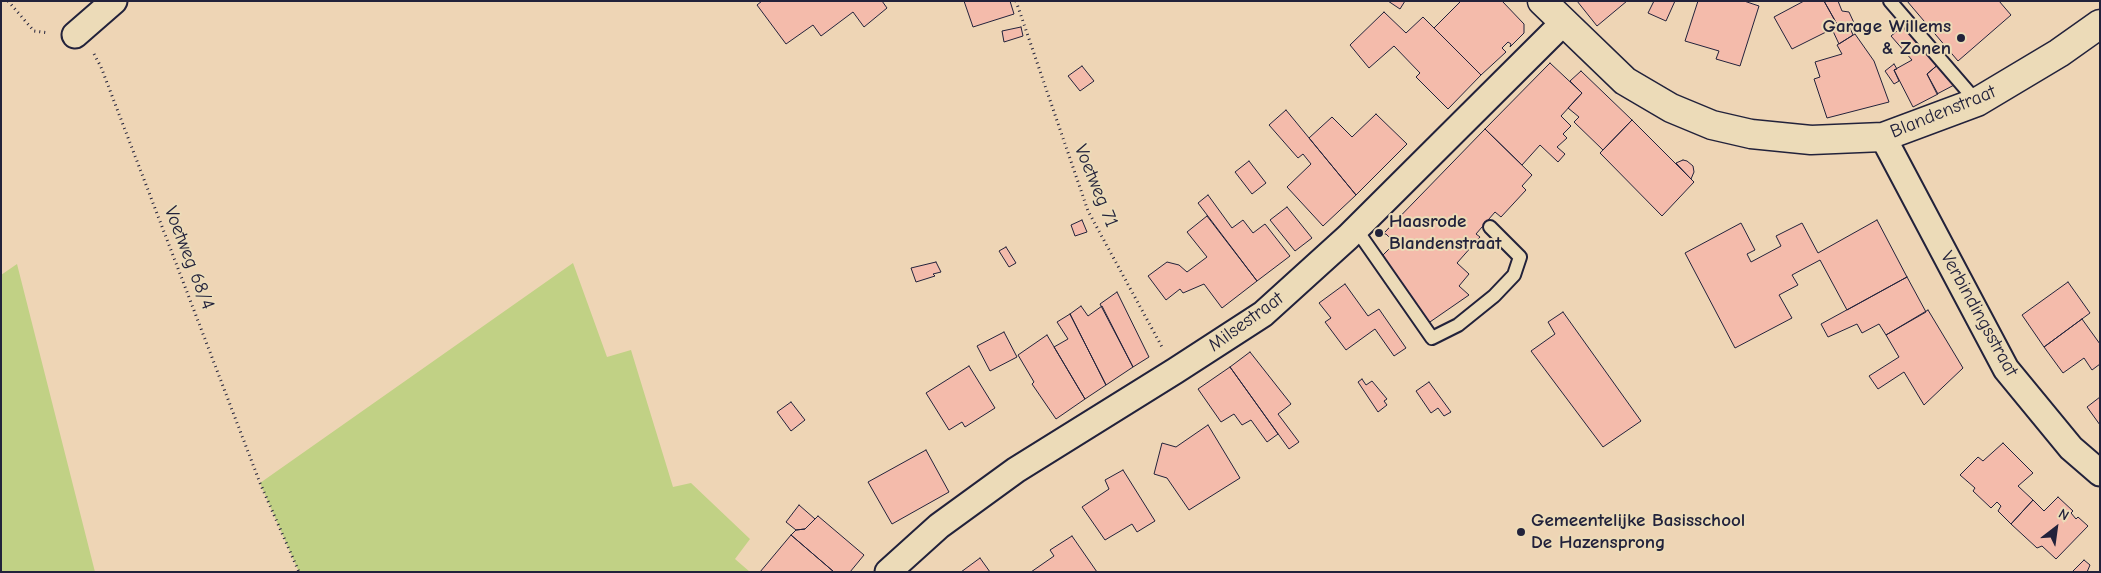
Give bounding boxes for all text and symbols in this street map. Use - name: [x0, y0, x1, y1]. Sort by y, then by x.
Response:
- place label: Garage Willems & Zonen: [1822, 16, 1951, 60]
- marker: Garage Willems & Zonen: [1955, 32, 1967, 44]
- street label: Blandenstraat: [1887, 80, 1999, 144]
- street label: Voetweg 71: [1069, 141, 1123, 231]
- street label: Voetweg 68/4: [159, 203, 219, 313]
- place label: Haasrode Blandenstraat: [1389, 211, 1502, 255]
- marker: Haasrode Blandenstraat: [1373, 227, 1385, 239]
- street label: Verbindingsstraat: [1935, 247, 2023, 381]
- street label: Milsestraat: [1204, 287, 1288, 357]
- north arrow: [2031, 503, 2081, 553]
- text: N: [2056, 505, 2072, 524]
- place label: Gemeentelijke Basisschool De Hazensprong: [1531, 510, 1745, 554]
- marker: Gemeentelijke Basisschool De Hazensprong: [1515, 526, 1527, 538]

